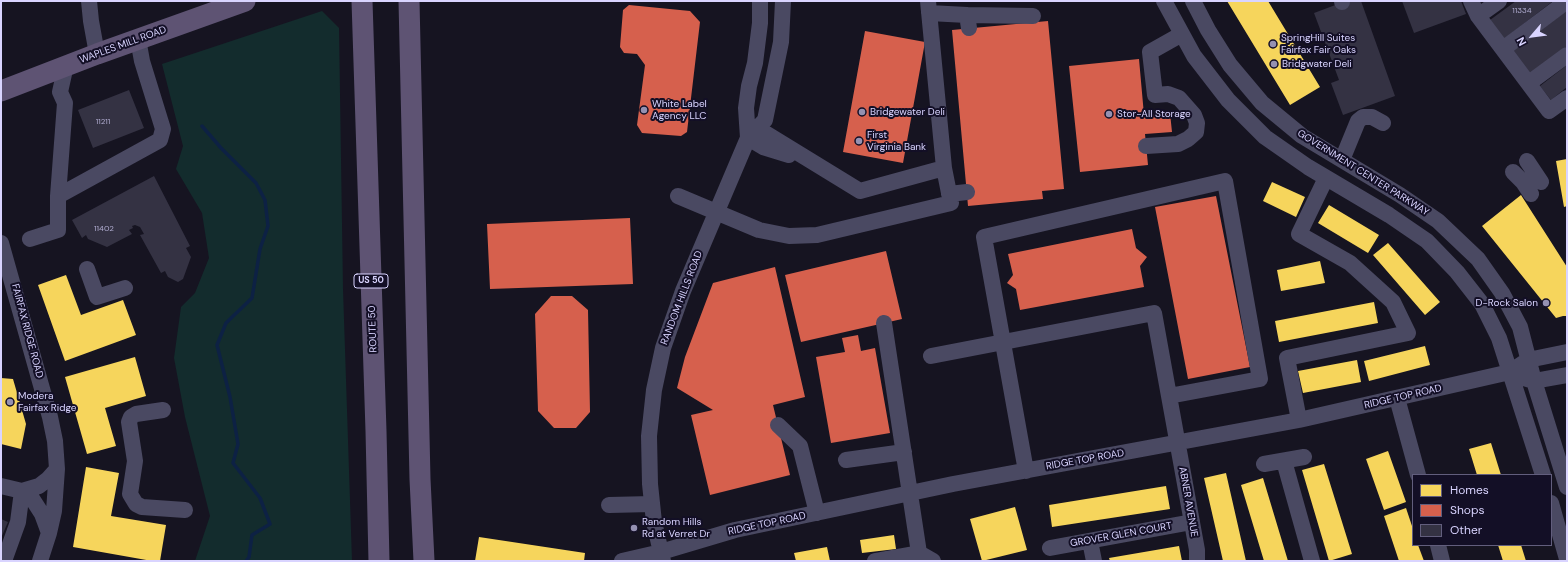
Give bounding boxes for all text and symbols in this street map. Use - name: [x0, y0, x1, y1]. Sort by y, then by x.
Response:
- house number: 11334: [1512, 6, 1532, 16]
- north arrow: [1512, 16, 1552, 56]
- street label: WAPLES MILL ROAD: [78, 24, 168, 66]
- place label: SpringHill Suites Fairfax Fair Oaks: [1281, 32, 1356, 56]
- text: N: [1513, 35, 1529, 48]
- marker: SpringHill Suites Fairfax Fair Oaks: [1268, 39, 1278, 49]
- place label: Bridgwater Deli: [1282, 58, 1352, 70]
- marker: Bridgwater Deli: [1269, 59, 1279, 69]
- place label: White Label Agency LLC: [652, 98, 707, 122]
- marker: White Label Agency LLC: [639, 105, 649, 115]
- place label: Bridgewater Deli: [870, 106, 945, 118]
- marker: Bridgewater Deli: [857, 107, 867, 117]
- place label: Stor-All Storage: [1117, 108, 1191, 120]
- marker: Stor-All Storage: [1104, 109, 1114, 119]
- house number: 11211: [96, 117, 110, 127]
- street label: GOVERNMENT CENTER PARKWAY: [1295, 127, 1431, 219]
- place label: First Virginia Bank: [867, 129, 926, 152]
- marker: First Virginia Bank: [854, 136, 864, 146]
- house number: 11402: [94, 224, 114, 234]
- street label: RANDOM HILLS ROAD: [659, 249, 705, 347]
- road number: US 50: [354, 274, 388, 288]
- street label: FAIRFAX RIDGE ROAD: [9, 282, 45, 380]
- place label: D-Rock Salon: [1476, 297, 1538, 309]
- marker: D-Rock Salon: [1541, 298, 1551, 308]
- street label: ROUTE 50: [366, 305, 380, 353]
- street label: RIDGE TOP ROAD: [1363, 382, 1443, 412]
- place label: Modera Fairfax Ridge: [18, 390, 76, 414]
- marker: Modera Fairfax Ridge: [5, 397, 15, 407]
- street label: RIDGE TOP ROAD: [1045, 447, 1125, 473]
- street label: ABNER AVENUE: [1176, 466, 1200, 538]
- legend: [1412, 474, 1552, 546]
- text: Homes: [1450, 482, 1489, 498]
- text: Shops: [1450, 502, 1485, 518]
- street label: RIDGE TOP ROAD: [727, 510, 807, 538]
- place label: Random Hills Rd at Verret Dr: [642, 516, 710, 540]
- street label: GROVER GLEN COURT: [1069, 520, 1173, 550]
- text: Other: [1450, 522, 1482, 538]
- marker: Random Hills Rd at Verret Dr: [629, 523, 639, 533]

